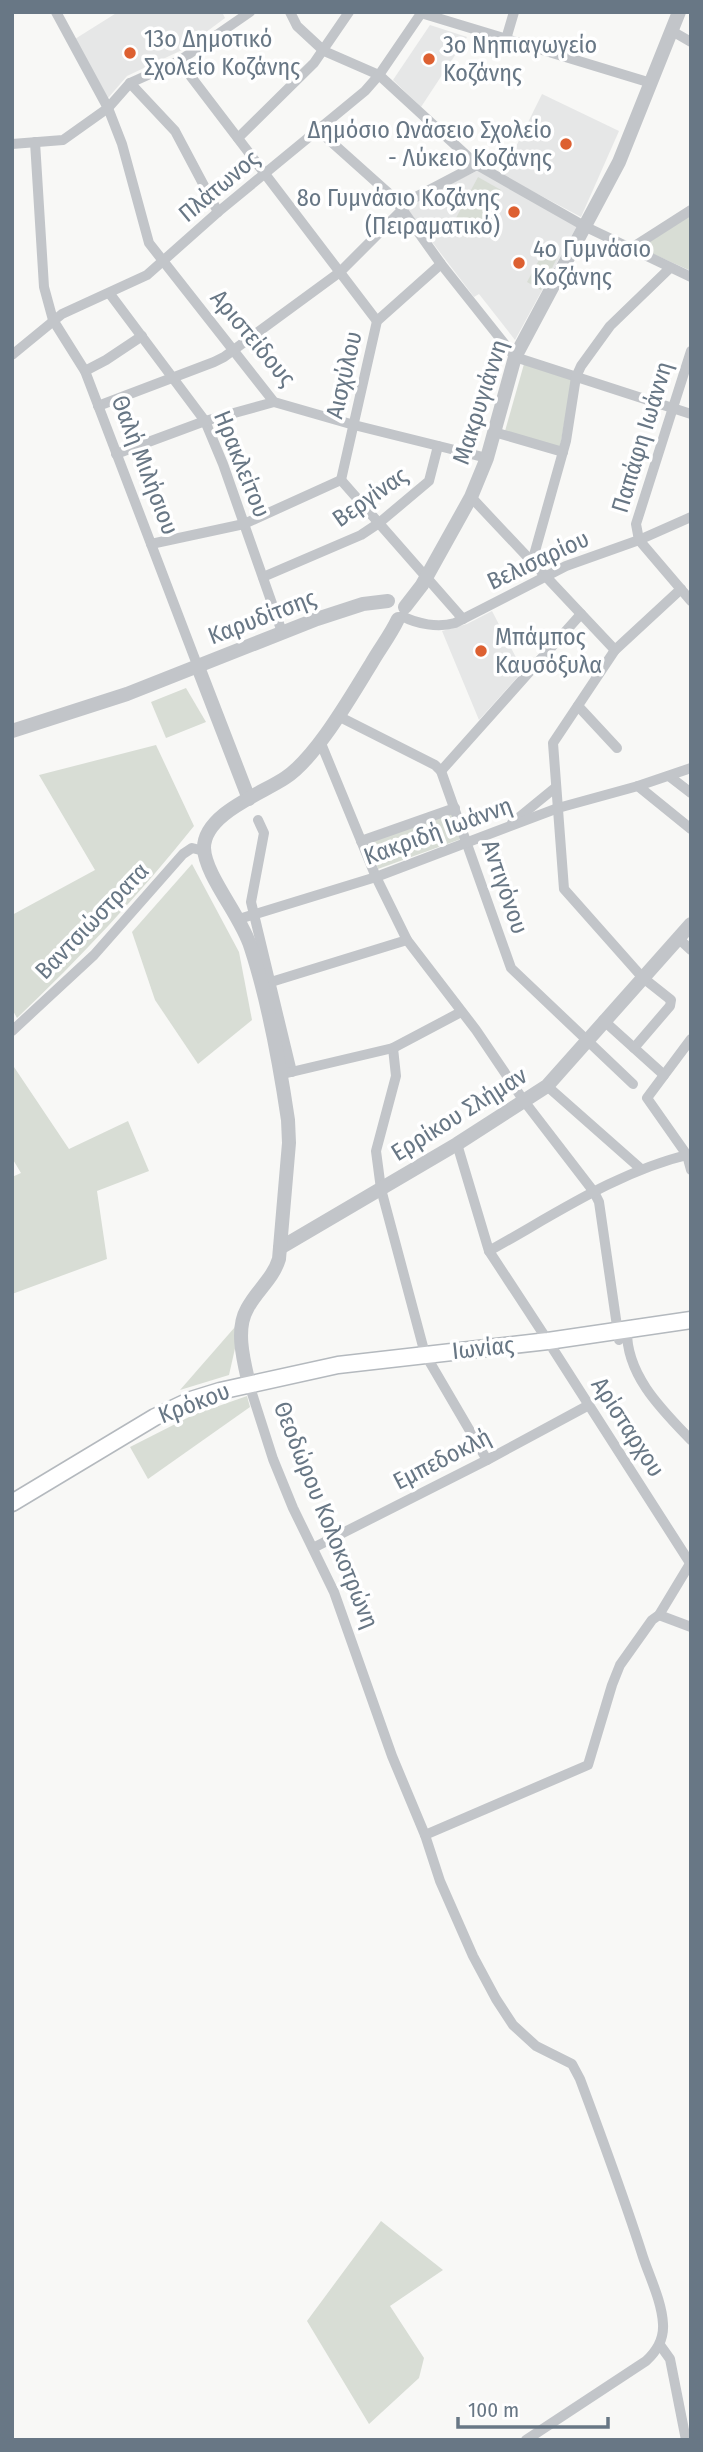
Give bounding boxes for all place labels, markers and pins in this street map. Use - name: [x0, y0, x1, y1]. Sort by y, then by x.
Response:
- place label: 13ο Δημοτικό Σχολείο Κοζάνης: [144, 25, 300, 81]
- place label: 3ο Νηπιαγωγείο Κοζάνης: [443, 31, 597, 87]
- marker: 13ο Δημοτικό Σχολείο Κοζάνης: [122, 45, 138, 61]
- marker: 3ο Νηπιαγωγείο Κοζάνης: [421, 51, 437, 67]
- place label: Δημόσιο Ωνάσειο Σχολείο - Λύκειο Κοζάνης: [308, 116, 552, 172]
- marker: Δημόσιο Ωνάσειο Σχολείο - Λύκειο Κοζάνης: [558, 136, 574, 152]
- place label: 8ο Γυμνάσιο Κοζάνης (Πειραματικό): [297, 184, 500, 240]
- marker: 8ο Γυμνάσιο Κοζάνης (Πειραματικό): [506, 204, 522, 220]
- place label: 4ο Γυμνάσιο Κοζάνης: [533, 235, 651, 291]
- marker: 4ο Γυμνάσιο Κοζάνης: [511, 255, 527, 271]
- place label: Μπάμπος Καυσόξυλα: [495, 623, 602, 679]
- marker: Μπάμπος Καυσόξυλα: [473, 643, 489, 659]

